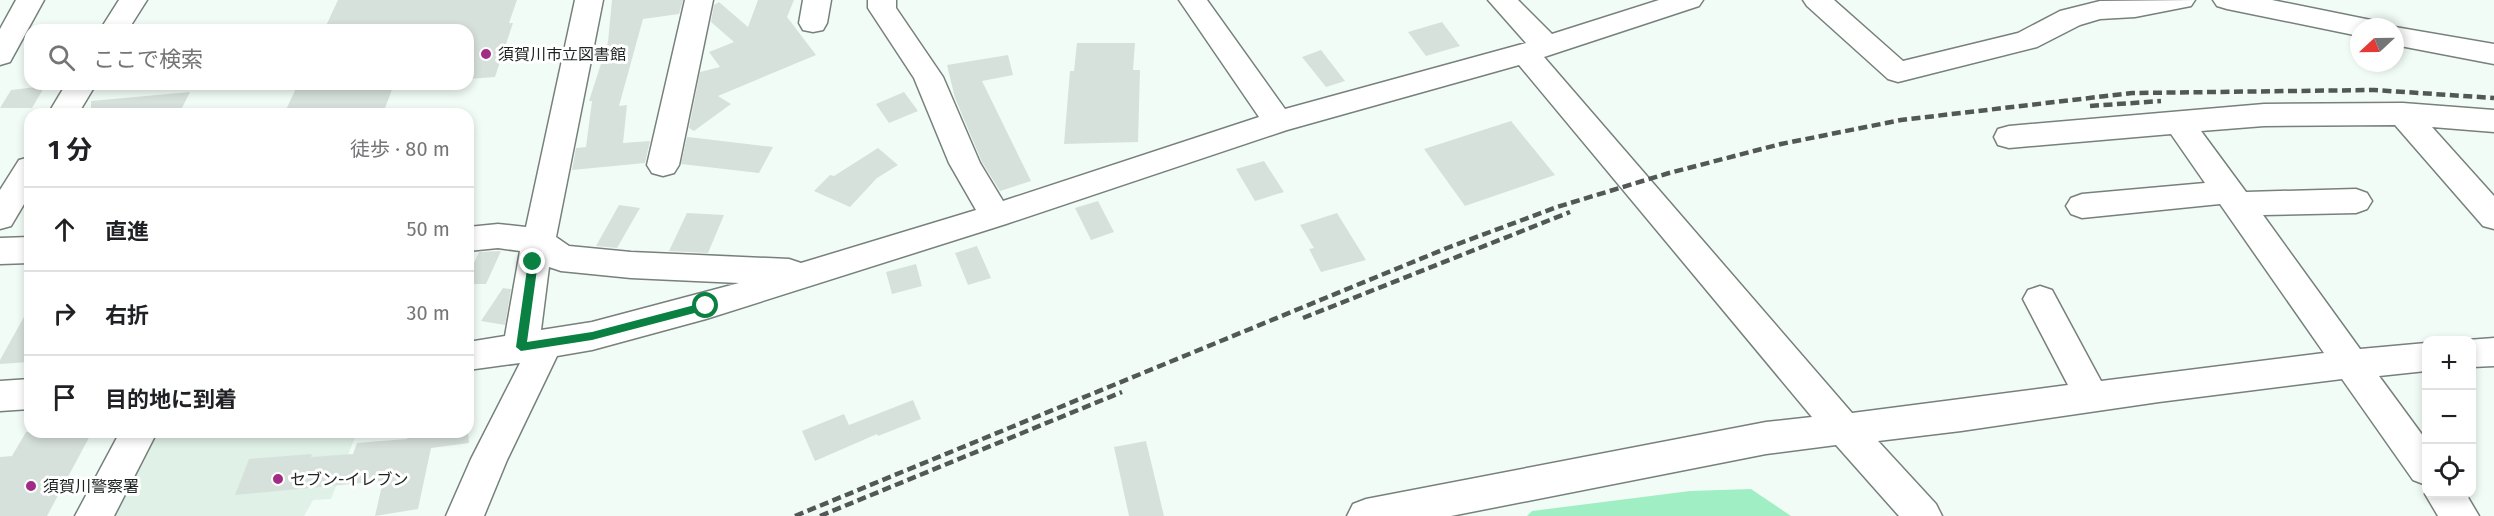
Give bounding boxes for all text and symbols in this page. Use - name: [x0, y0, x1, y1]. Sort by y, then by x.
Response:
- north arrow: [2350, 18, 2404, 72]
- search box: [24, 24, 474, 90]
- icon: search: [45, 41, 78, 74]
- place label: 須賀川市立図書館: [498, 45, 626, 64]
- text: ここで検索: [93, 46, 203, 73]
- marker: 須賀川市立図書館: [479, 47, 493, 61]
- text: 1 分: [48, 135, 92, 166]
- text: 徒歩 · 80 m: [350, 137, 450, 161]
- icon: ahead: [48, 213, 81, 246]
- text: 50 m: [406, 217, 450, 241]
- text: 直進: [105, 218, 149, 245]
- route end: [519, 248, 545, 274]
- route start: [692, 292, 718, 318]
- icon: right: [48, 297, 81, 330]
- text: 30 m: [406, 301, 450, 325]
- text: 右折: [105, 302, 149, 329]
- map controls: [2422, 336, 2476, 498]
- button: +: [2422, 336, 2476, 390]
- icon: arrive: [48, 381, 81, 414]
- text: 目的地に到着: [105, 386, 237, 413]
- button: −: [2422, 390, 2476, 444]
- button: locate: [2422, 444, 2476, 498]
- place label: セブン-イレブン: [290, 470, 408, 489]
- marker: セブン-イレブン: [271, 472, 285, 486]
- place label: 須賀川警察署: [43, 477, 139, 496]
- marker: 須賀川警察署: [24, 479, 38, 493]

